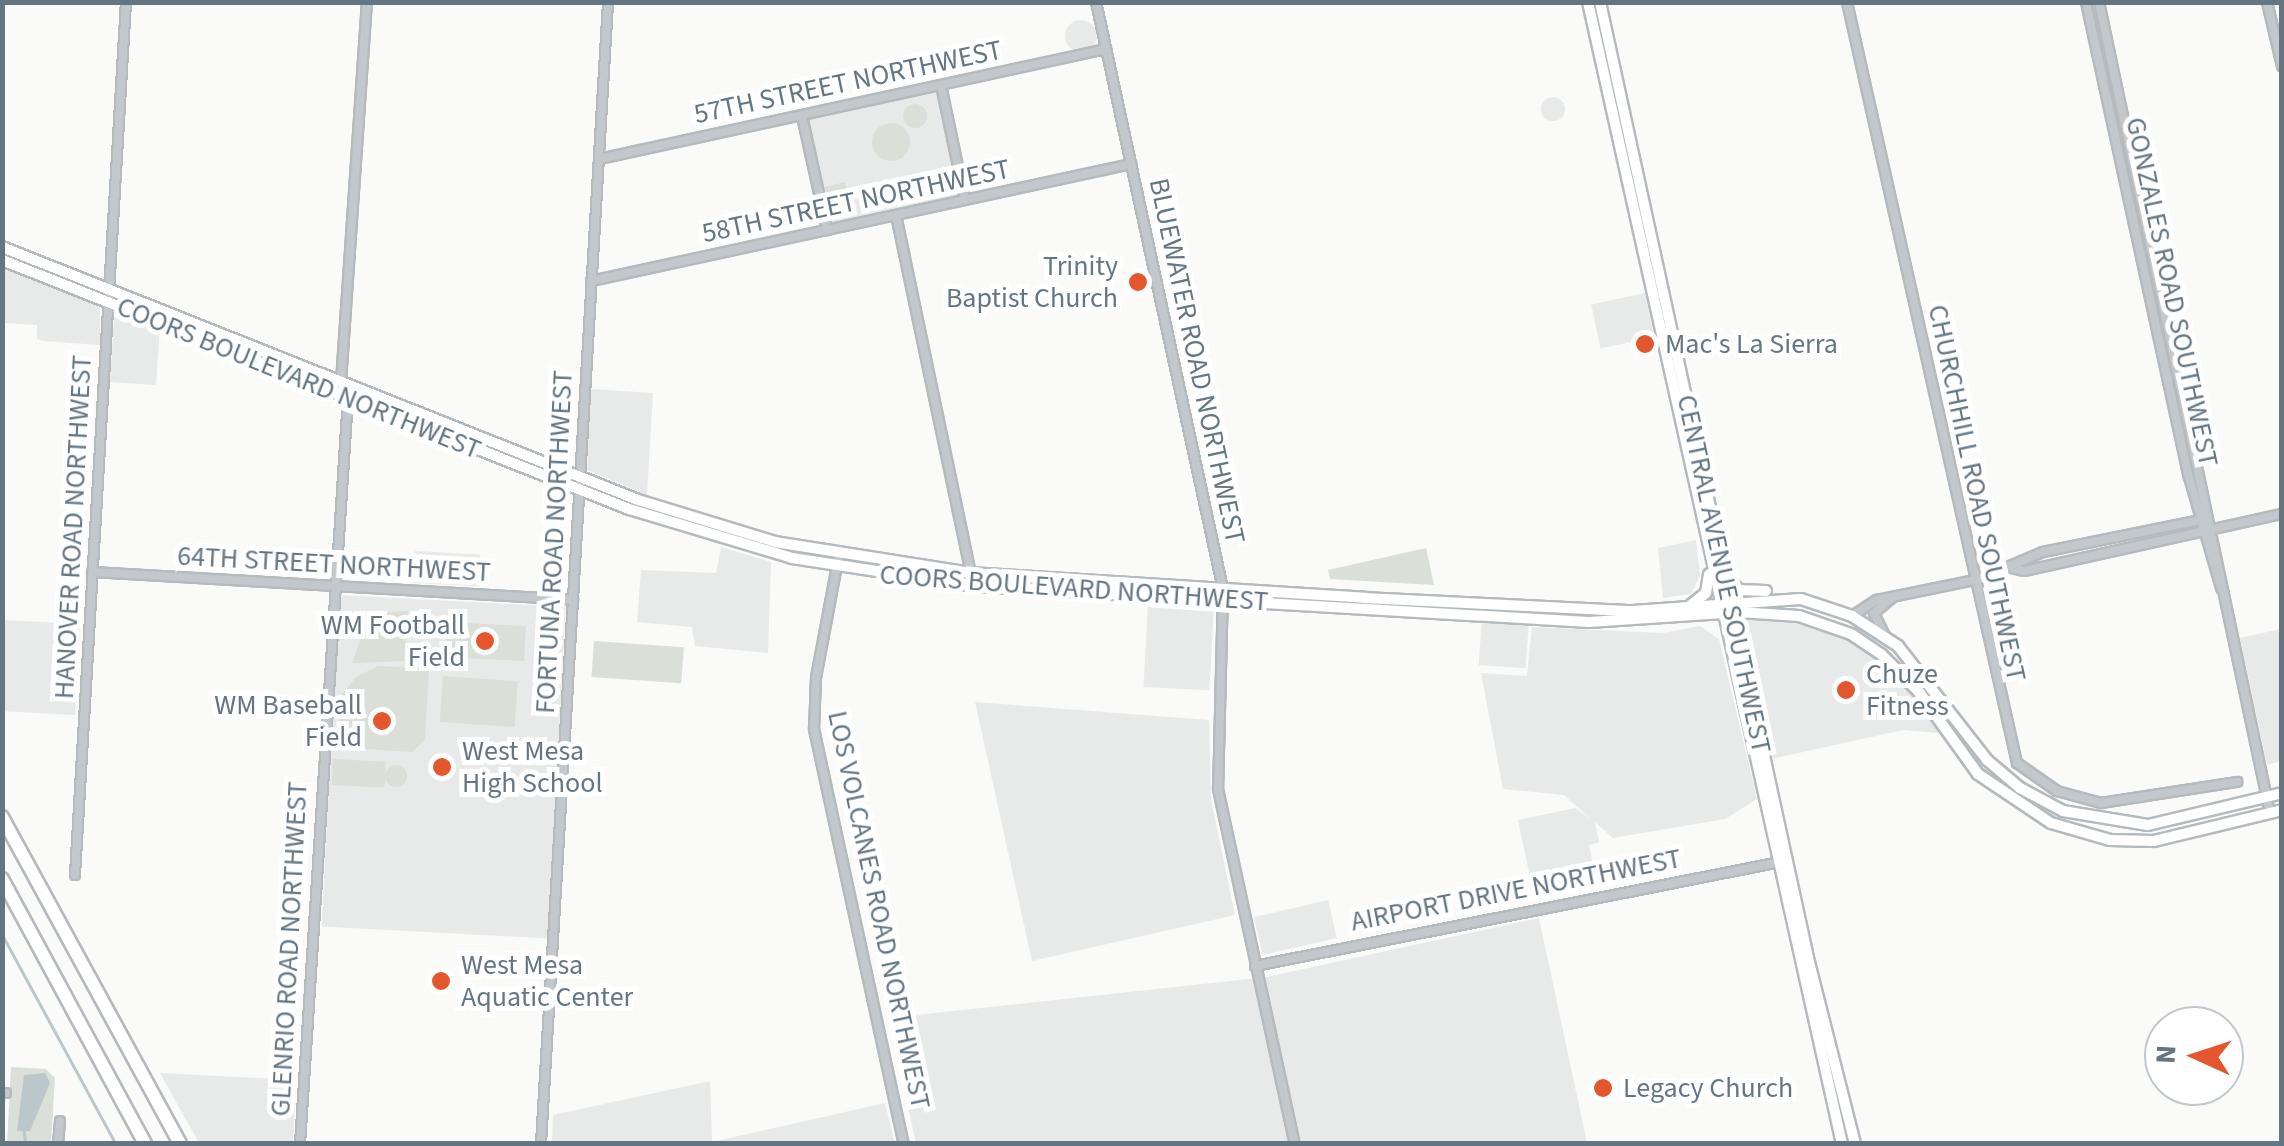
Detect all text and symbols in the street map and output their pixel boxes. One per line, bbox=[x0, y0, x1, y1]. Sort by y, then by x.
street label: 57TH STREET NORTHWEST bbox=[691, 33, 1005, 131]
street label: GONZALES ROAD SOUTHWEST bbox=[2119, 114, 2225, 470]
street label: 58TH STREET NORTHWEST bbox=[699, 152, 1013, 250]
street label: BLUEWATER ROAD NORTHWEST bbox=[1142, 175, 1252, 547]
place label: Trinity Baptist Church bbox=[946, 249, 1118, 315]
marker: Trinity Baptist Church bbox=[1127, 271, 1149, 293]
street label: COORS BOULEVARD NORTHWEST bbox=[112, 289, 486, 467]
street label: CHURCHHILL ROAD SOUTHWEST bbox=[1921, 302, 2033, 684]
place label: Mac's La Sierra bbox=[1665, 327, 1838, 361]
marker: Mac's La Sierra bbox=[1634, 333, 1656, 355]
street label: HANOVER ROAD NORTHWEST bbox=[47, 354, 99, 700]
street label: FORTUNA ROAD NORTHWEST bbox=[528, 370, 580, 714]
street label: CENTRAL AVENUE SOUTHWEST bbox=[1670, 392, 1778, 756]
street label: 64TH STREET NORTHWEST bbox=[176, 539, 492, 589]
street label: COORS BOULEVARD NORTHWEST bbox=[878, 558, 1270, 618]
place label: WM Football Field bbox=[321, 608, 465, 674]
marker: WM Football Field bbox=[474, 630, 496, 652]
place label: Chuze Fitness bbox=[1866, 657, 1949, 723]
marker: Chuze Fitness bbox=[1835, 679, 1857, 701]
place label: WM Baseball Field bbox=[214, 688, 362, 754]
street label: LOS VOLCANES ROAD NORTHWEST bbox=[820, 708, 938, 1112]
marker: WM Baseball Field bbox=[371, 710, 393, 732]
place label: West Mesa High School bbox=[462, 734, 603, 800]
marker: West Mesa High School bbox=[431, 756, 453, 778]
street label: GLENRIO ROAD NORTHWEST bbox=[263, 781, 315, 1117]
street label: AIRPORT DRIVE NORTHWEST bbox=[1348, 841, 1684, 939]
place label: West Mesa Aquatic Center bbox=[461, 948, 633, 1014]
marker: West Mesa Aquatic Center bbox=[430, 970, 452, 992]
north arrow bbox=[2144, 1006, 2244, 1106]
text: N bbox=[2146, 1044, 2186, 1065]
place label: Legacy Church bbox=[1623, 1071, 1793, 1105]
marker: Legacy Church bbox=[1592, 1077, 1614, 1099]

